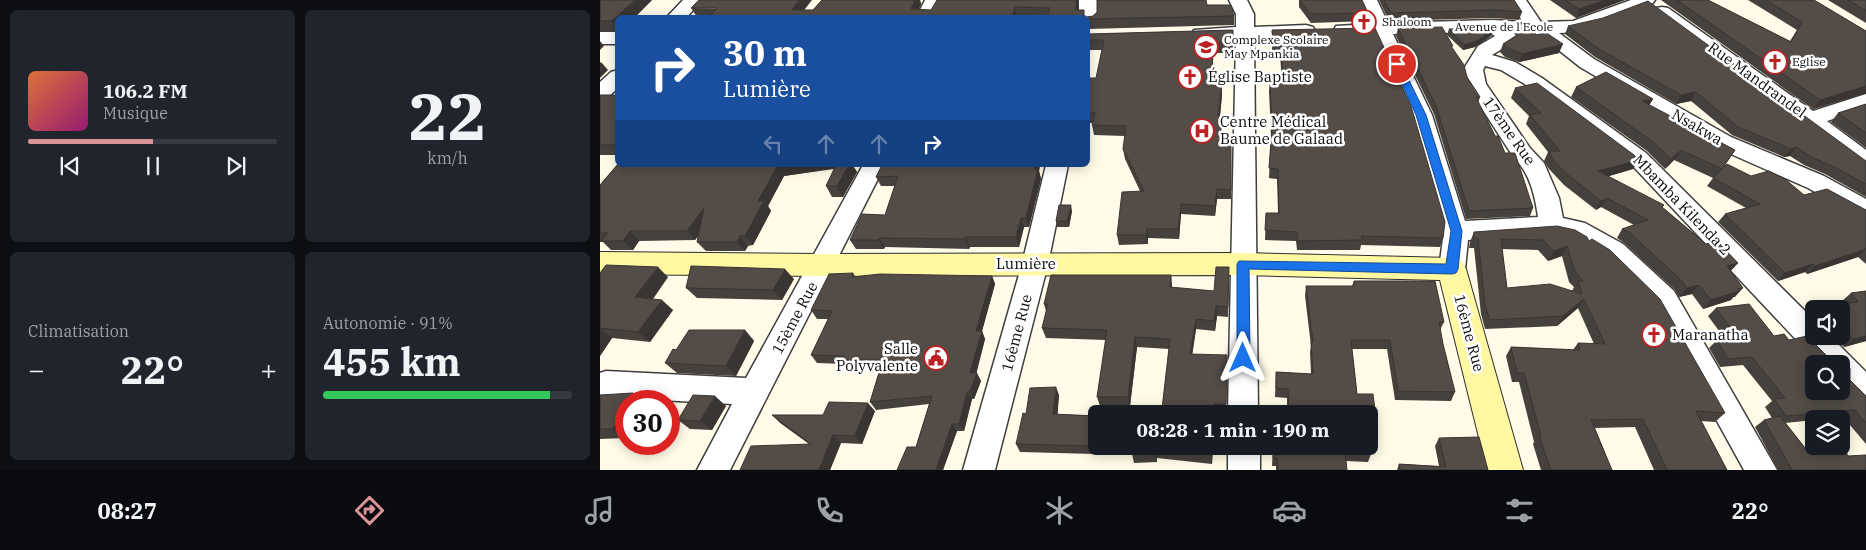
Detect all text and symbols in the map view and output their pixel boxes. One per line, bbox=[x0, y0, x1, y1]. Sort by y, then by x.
church icon: Shaloom bbox=[1351, 9, 1377, 35]
place label: Shaloom bbox=[1382, 14, 1432, 29]
street label: Avenue de l'Ecole bbox=[1455, 19, 1553, 34]
text: 30 m bbox=[723, 30, 807, 76]
place label: Complexe Scolaire May Mpankia bbox=[1224, 32, 1328, 61]
school or university icon: Complexe Scolaire May Mpankia bbox=[1193, 34, 1219, 60]
icon: right bbox=[640, 35, 705, 100]
street label: Rue Mandrandel bbox=[1704, 38, 1810, 122]
pin bbox=[1376, 43, 1418, 85]
church icon: Eglise bbox=[1762, 49, 1788, 75]
icon: arrive bbox=[1383, 50, 1411, 78]
place label: Eglise bbox=[1792, 54, 1826, 69]
church icon: Église Baptiste bbox=[1177, 64, 1203, 90]
place label: Église Baptiste bbox=[1208, 67, 1312, 86]
text: 22 bbox=[408, 73, 487, 158]
text: Lumière bbox=[723, 74, 811, 103]
text: 106.2 FM bbox=[103, 79, 188, 103]
street label: 17ème Rue bbox=[1479, 93, 1540, 169]
text: Musique bbox=[103, 103, 168, 123]
street label: Nsakwa bbox=[1668, 104, 1726, 149]
place label: Centre Médical Baume de Galaad bbox=[1220, 112, 1343, 148]
hospital icon: Centre Médical Baume de Galaad bbox=[1189, 118, 1215, 144]
icon: left bbox=[759, 130, 787, 158]
icon: ahead bbox=[812, 130, 840, 158]
icon: ahead bbox=[865, 130, 893, 158]
icon: right bbox=[918, 130, 946, 158]
text: km/h bbox=[427, 148, 468, 168]
street label: Mbamba Kilenda 2 bbox=[1629, 150, 1735, 259]
icon: previous bbox=[56, 152, 84, 180]
icon: pause bbox=[139, 152, 167, 180]
icon: next bbox=[222, 152, 250, 180]
street label: Lumière bbox=[996, 254, 1056, 273]
street label: 15ème Rue bbox=[768, 278, 822, 357]
street label: 16ème Rue bbox=[997, 292, 1036, 374]
street label: 16ème Rue bbox=[1450, 292, 1489, 374]
map controls bbox=[1805, 300, 1850, 455]
button: sound bbox=[1805, 300, 1850, 345]
text: Autonomie · 91% bbox=[323, 313, 453, 333]
text: Climatisation bbox=[28, 321, 129, 341]
church icon: Maranatha bbox=[1641, 322, 1667, 348]
place label: Maranatha bbox=[1672, 325, 1749, 344]
position arrow bbox=[1216, 331, 1268, 383]
text: 455 km bbox=[323, 337, 461, 386]
place label: Salle Polyvalente bbox=[836, 339, 918, 375]
text: 22° bbox=[121, 345, 184, 394]
public building icon: Salle Polyvalente bbox=[923, 345, 949, 371]
text: − bbox=[28, 351, 45, 388]
text: + bbox=[260, 351, 277, 388]
button: search bbox=[1805, 355, 1850, 400]
speed limit sign: 30 bbox=[615, 390, 680, 455]
button: layers bbox=[1805, 410, 1850, 455]
text: 08:28 · 1 min · 190 m bbox=[1137, 418, 1329, 442]
icon: directions bbox=[352, 493, 387, 528]
icon: music bbox=[582, 493, 617, 528]
icon: phone bbox=[812, 493, 847, 528]
icon: climate bbox=[1042, 493, 1077, 528]
icon: car bbox=[1272, 493, 1307, 528]
icon: filters bbox=[1502, 493, 1537, 528]
text: 08:27 bbox=[97, 496, 157, 525]
text: 22° bbox=[1732, 496, 1768, 525]

